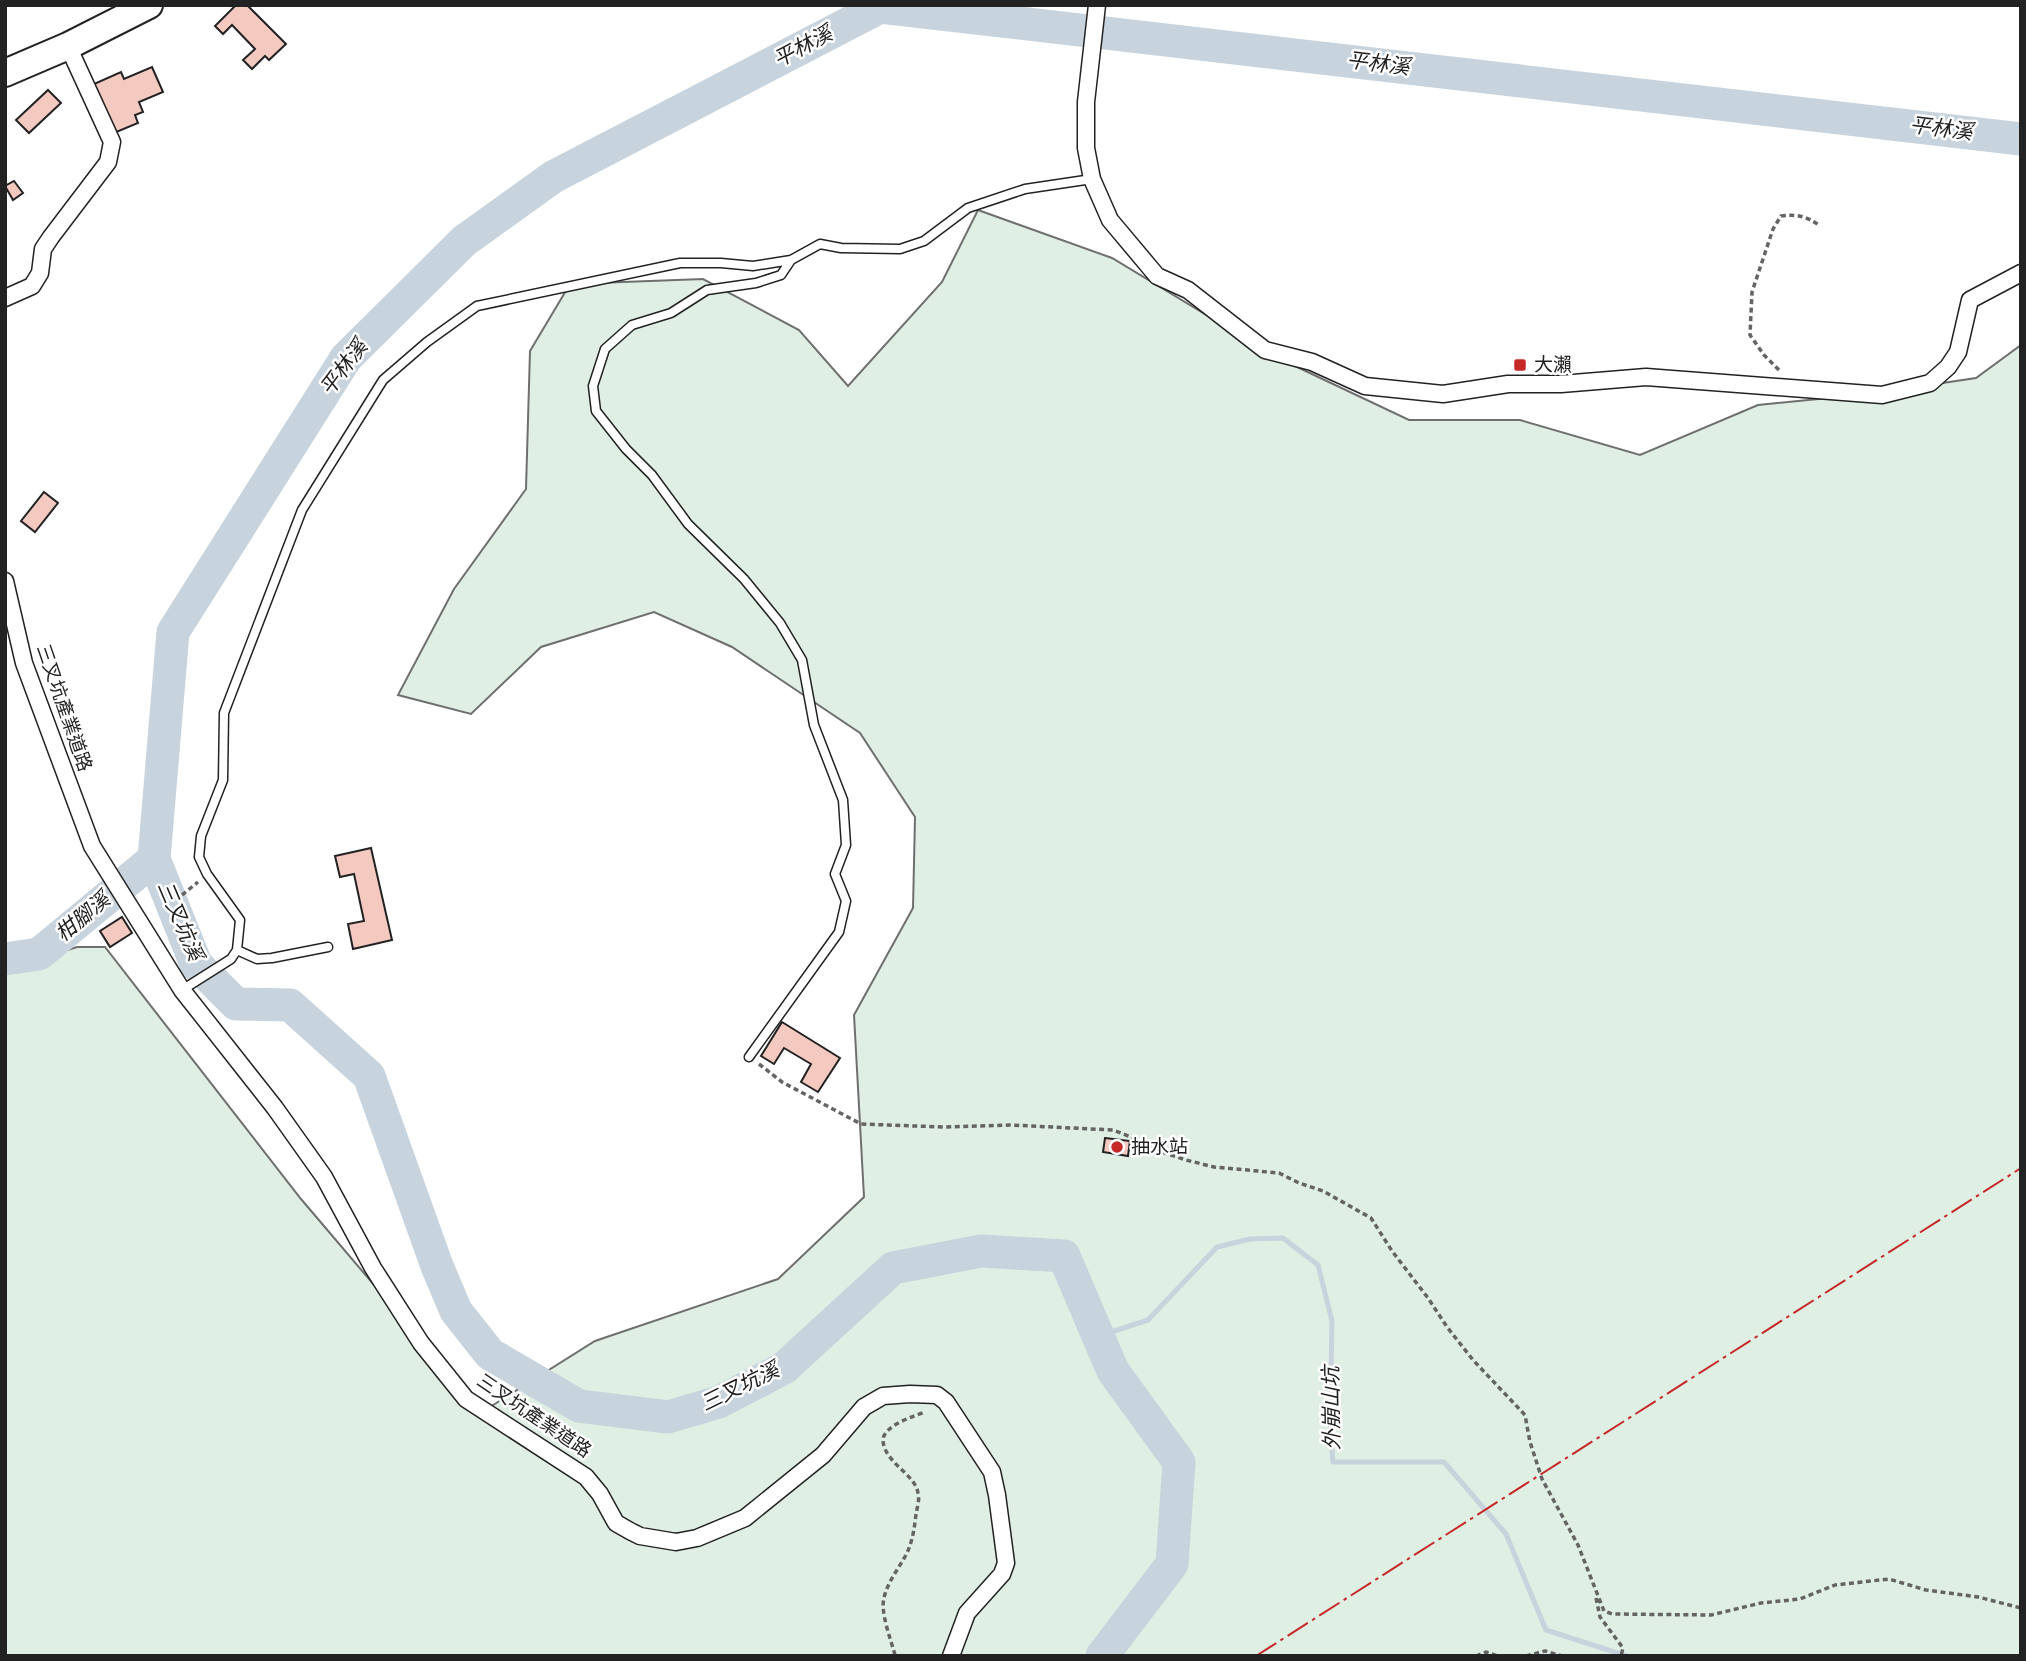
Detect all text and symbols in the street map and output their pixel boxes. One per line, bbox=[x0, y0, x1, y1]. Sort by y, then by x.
water label: 平林溪 bbox=[769, 20, 839, 73]
water label: 平林溪 bbox=[1345, 48, 1414, 81]
water label: 平林溪 bbox=[1908, 113, 1977, 146]
water label: 平林溪 bbox=[315, 333, 375, 401]
place label: 大瀨 bbox=[1534, 354, 1572, 376]
marker: 大瀨 bbox=[1512, 357, 1528, 373]
street label: 三叉坑產業道路 bbox=[32, 642, 96, 774]
water label: 三叉坑溪 bbox=[152, 877, 209, 967]
water label: 柑腳溪 bbox=[51, 885, 117, 947]
place label: 抽水站 bbox=[1131, 1136, 1188, 1158]
marker: 抽水站 bbox=[1109, 1139, 1125, 1155]
water label: 三叉坑溪 bbox=[697, 1356, 786, 1417]
water label: 外崩山坑 bbox=[1319, 1363, 1345, 1450]
street label: 三叉坑產業道路 bbox=[473, 1370, 595, 1462]

